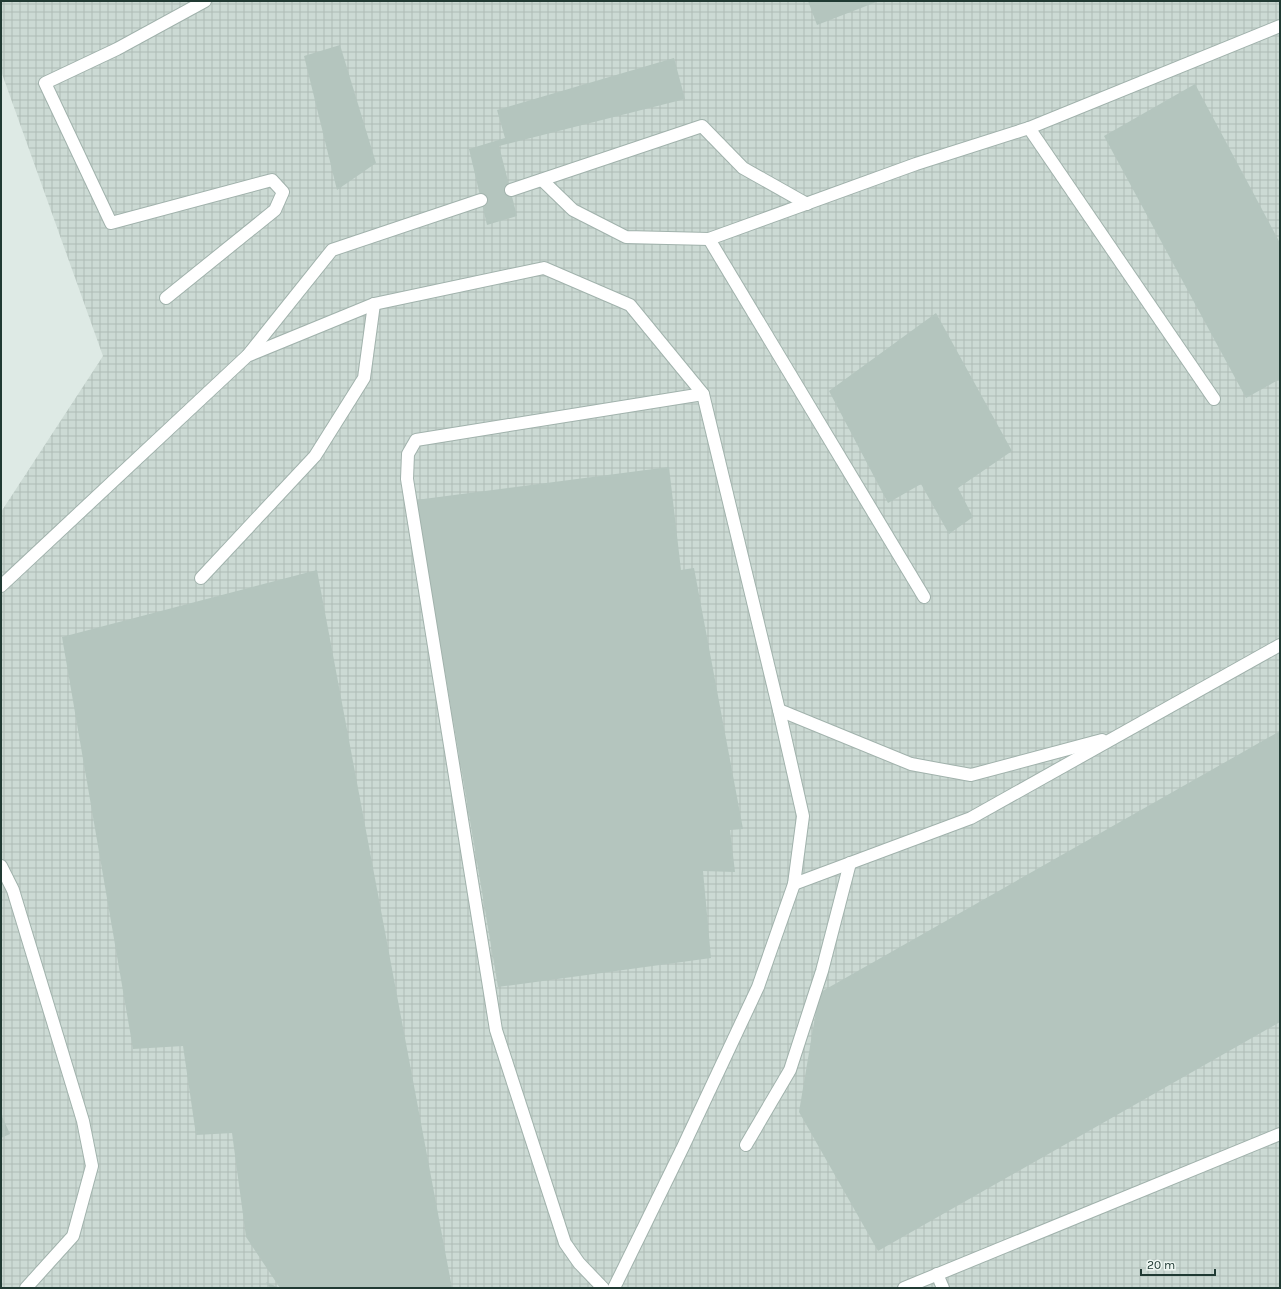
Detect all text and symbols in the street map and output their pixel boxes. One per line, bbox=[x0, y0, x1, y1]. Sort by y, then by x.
scale bar bbox=[1141, 1251, 1215, 1277]
text: 20 m bbox=[1147, 1258, 1175, 1272]

